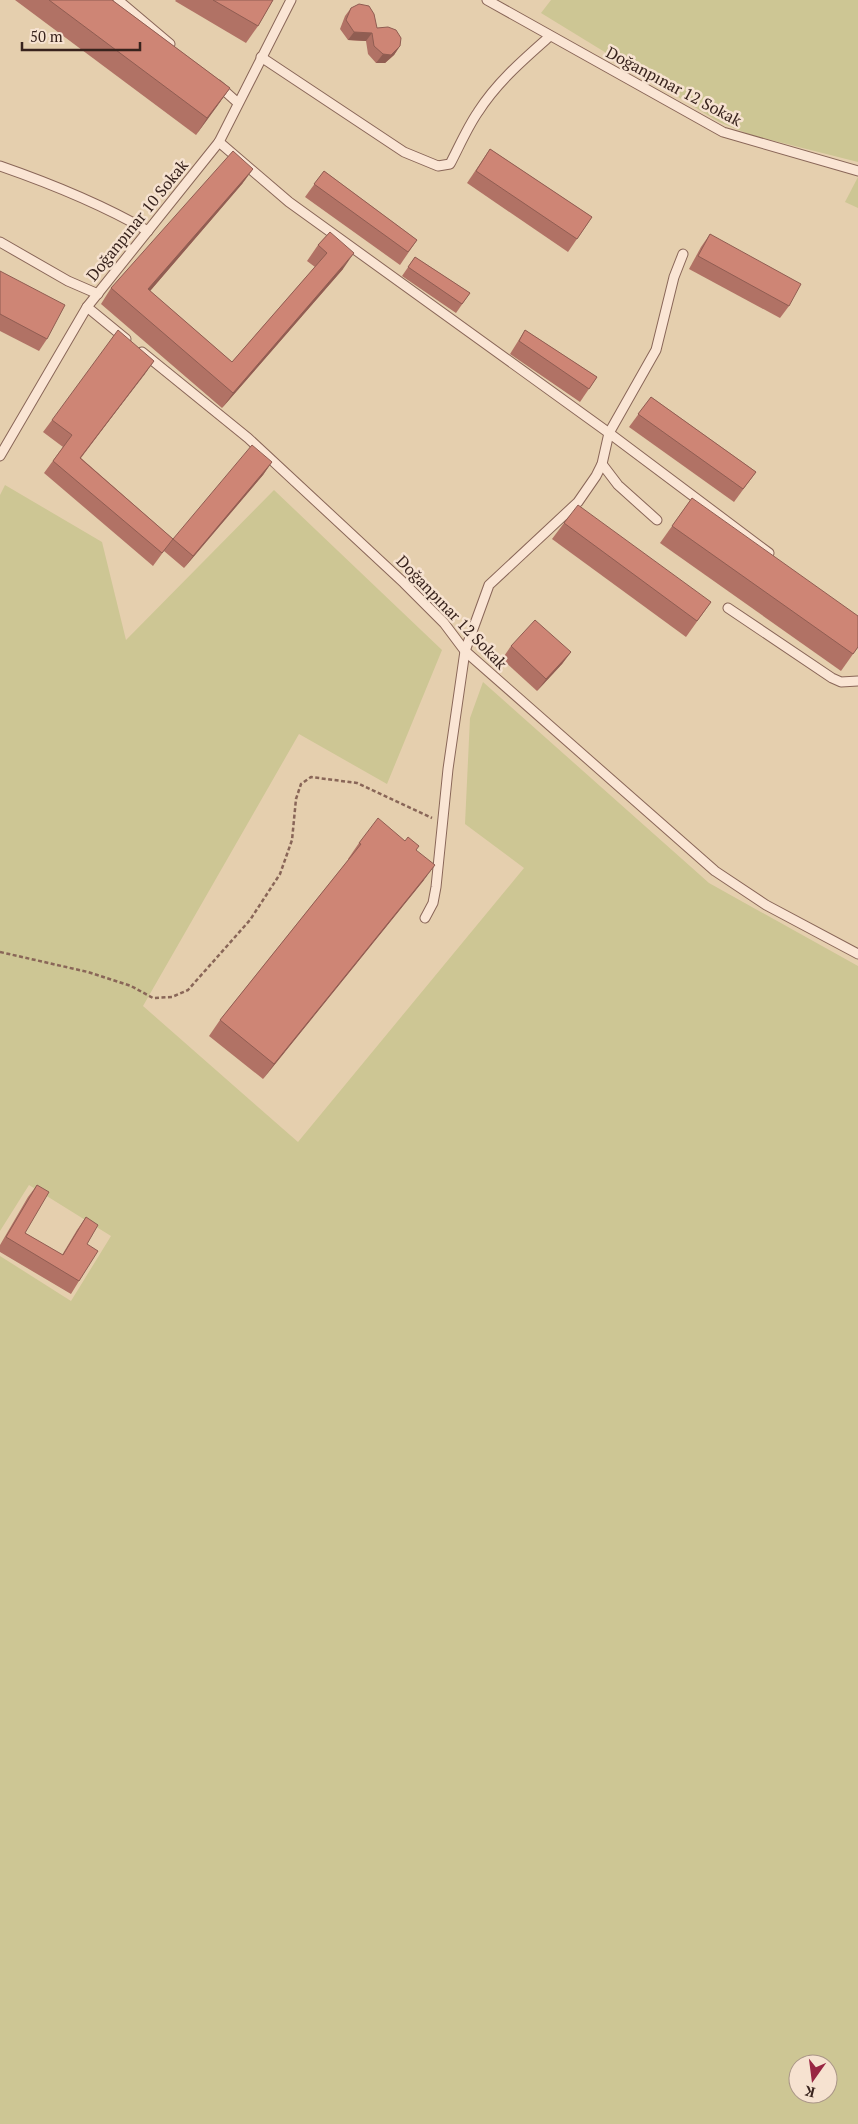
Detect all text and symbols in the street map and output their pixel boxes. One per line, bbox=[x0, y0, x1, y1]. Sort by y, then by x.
scale bar bbox=[22, 20, 140, 52]
text: 50 m bbox=[30, 26, 63, 46]
street label: Doğanpınar 12 Sokak bbox=[602, 41, 746, 131]
street label: Doğanpınar 10 Sokak bbox=[81, 154, 193, 285]
street label: Doğanpınar 12 Sokak bbox=[392, 550, 513, 674]
north arrow bbox=[788, 2054, 838, 2104]
text: K bbox=[803, 2082, 817, 2103]

